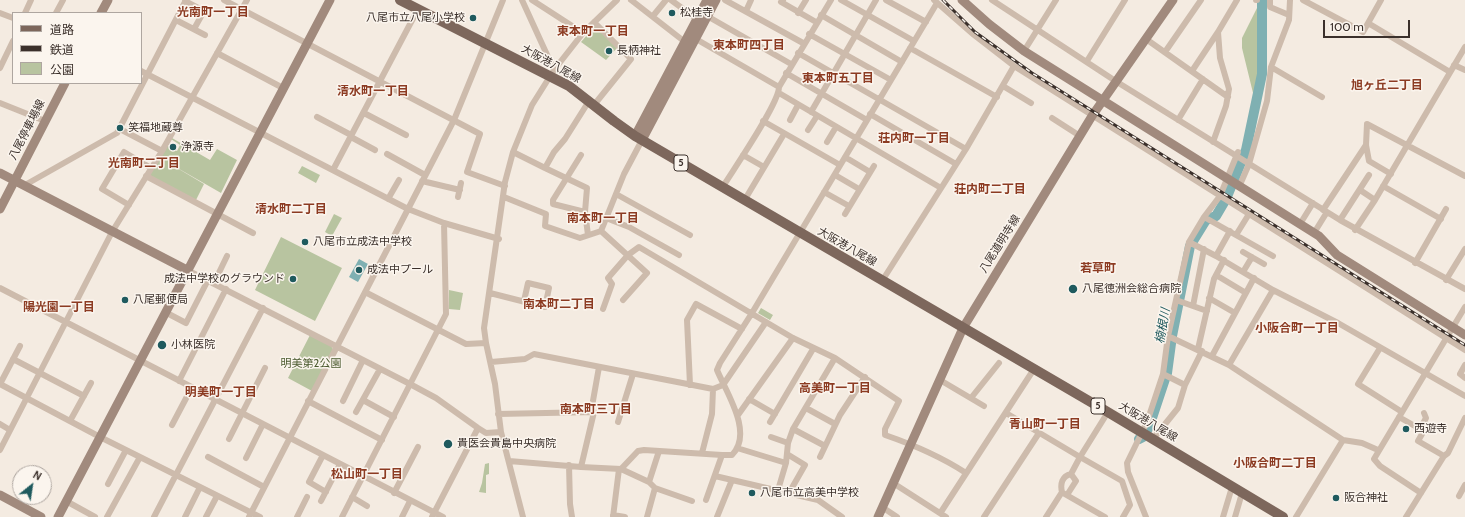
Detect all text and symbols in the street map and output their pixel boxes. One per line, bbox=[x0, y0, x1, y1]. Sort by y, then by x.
district label: 光南町一丁目 bbox=[177, 5, 249, 19]
place label: 松桂寺 bbox=[680, 6, 713, 20]
marker: 松桂寺 bbox=[667, 8, 677, 18]
place label: 八尾市立八尾小学校 bbox=[366, 11, 465, 25]
legend bbox=[12, 12, 142, 84]
scale bar bbox=[1325, 12, 1412, 38]
marker: 八尾市立八尾小学校 bbox=[468, 13, 478, 23]
text: 100 m bbox=[1330, 19, 1364, 34]
text: 道路 bbox=[50, 22, 74, 37]
district label: 東本町一丁目 bbox=[557, 24, 629, 38]
district label: 東本町四丁目 bbox=[713, 38, 785, 52]
text: 鉄道 bbox=[50, 42, 74, 57]
street label: 大阪港八尾線 bbox=[519, 42, 583, 86]
place label: 長柄神社 bbox=[617, 44, 661, 58]
marker: 長柄神社 bbox=[604, 46, 614, 56]
text: 公園 bbox=[50, 62, 74, 77]
district label: 東本町五丁目 bbox=[802, 71, 874, 85]
district label: 旭ヶ丘二丁目 bbox=[1351, 78, 1423, 92]
district label: 清水町一丁目 bbox=[337, 84, 409, 98]
street label: 八尾停車場線 bbox=[6, 98, 48, 162]
place label: 笑福地蔵尊 bbox=[128, 121, 183, 135]
marker: 笑福地蔵尊 bbox=[115, 123, 125, 133]
district label: 荘内町一丁目 bbox=[878, 131, 950, 145]
place label: 浄源寺 bbox=[181, 140, 214, 154]
marker: 浄源寺 bbox=[168, 142, 178, 152]
road number: 5 bbox=[674, 155, 688, 171]
district label: 光南町二丁目 bbox=[108, 156, 180, 170]
district label: 荘内町二丁目 bbox=[954, 182, 1026, 196]
district label: 清水町二丁目 bbox=[255, 202, 327, 216]
district label: 南本町一丁目 bbox=[567, 211, 639, 225]
street label: 八尾道明寺線 bbox=[977, 213, 1023, 275]
street label: 大阪港八尾線 bbox=[815, 225, 879, 269]
place label: 八尾市立成法中学校 bbox=[313, 235, 412, 249]
marker: 八尾市立成法中学校 bbox=[300, 237, 310, 247]
district label: 若草町 bbox=[1080, 261, 1116, 275]
place label: 成法中プール bbox=[367, 263, 433, 277]
marker: 成法中プール bbox=[354, 265, 364, 275]
place label: 成法中学校のグラウンド bbox=[164, 272, 285, 286]
marker: 成法中学校のグラウンド bbox=[288, 274, 298, 284]
place label: 八尾徳洲会総合病院 bbox=[1082, 282, 1181, 296]
marker: 八尾徳洲会総合病院 bbox=[1067, 283, 1079, 295]
place label: 八尾郵便局 bbox=[133, 293, 188, 307]
marker: 八尾郵便局 bbox=[120, 295, 130, 305]
district label: 南本町二丁目 bbox=[523, 297, 595, 311]
district label: 陽光園一丁目 bbox=[23, 300, 95, 314]
water label: 楠根川 bbox=[1153, 307, 1173, 345]
district label: 小阪合町一丁目 bbox=[1255, 321, 1339, 335]
place label: 小林医院 bbox=[171, 338, 215, 352]
marker: 小林医院 bbox=[156, 339, 168, 351]
park label: 明美第2公園 bbox=[281, 357, 341, 371]
district label: 高美町一丁目 bbox=[799, 381, 871, 395]
district label: 明美町一丁目 bbox=[185, 385, 257, 399]
road number: 5 bbox=[1091, 398, 1105, 414]
street label: 大阪港八尾線 bbox=[1116, 399, 1180, 445]
district label: 南本町三丁目 bbox=[560, 402, 632, 416]
district label: 青山町一丁目 bbox=[1009, 417, 1081, 431]
place label: 西遊寺 bbox=[1414, 422, 1447, 436]
marker: 西遊寺 bbox=[1401, 424, 1411, 434]
place label: 貴医会貴島中央病院 bbox=[457, 437, 556, 451]
marker: 貴医会貴島中央病院 bbox=[442, 438, 454, 450]
district label: 小阪合町二丁目 bbox=[1233, 456, 1317, 470]
north arrow bbox=[12, 465, 52, 505]
text: N bbox=[31, 467, 44, 483]
district label: 松山町一丁目 bbox=[331, 467, 403, 481]
place label: 八尾市立高美中学校 bbox=[760, 486, 859, 500]
marker: 八尾市立高美中学校 bbox=[747, 488, 757, 498]
place label: 阪合神社 bbox=[1344, 491, 1388, 505]
marker: 阪合神社 bbox=[1331, 493, 1341, 503]

